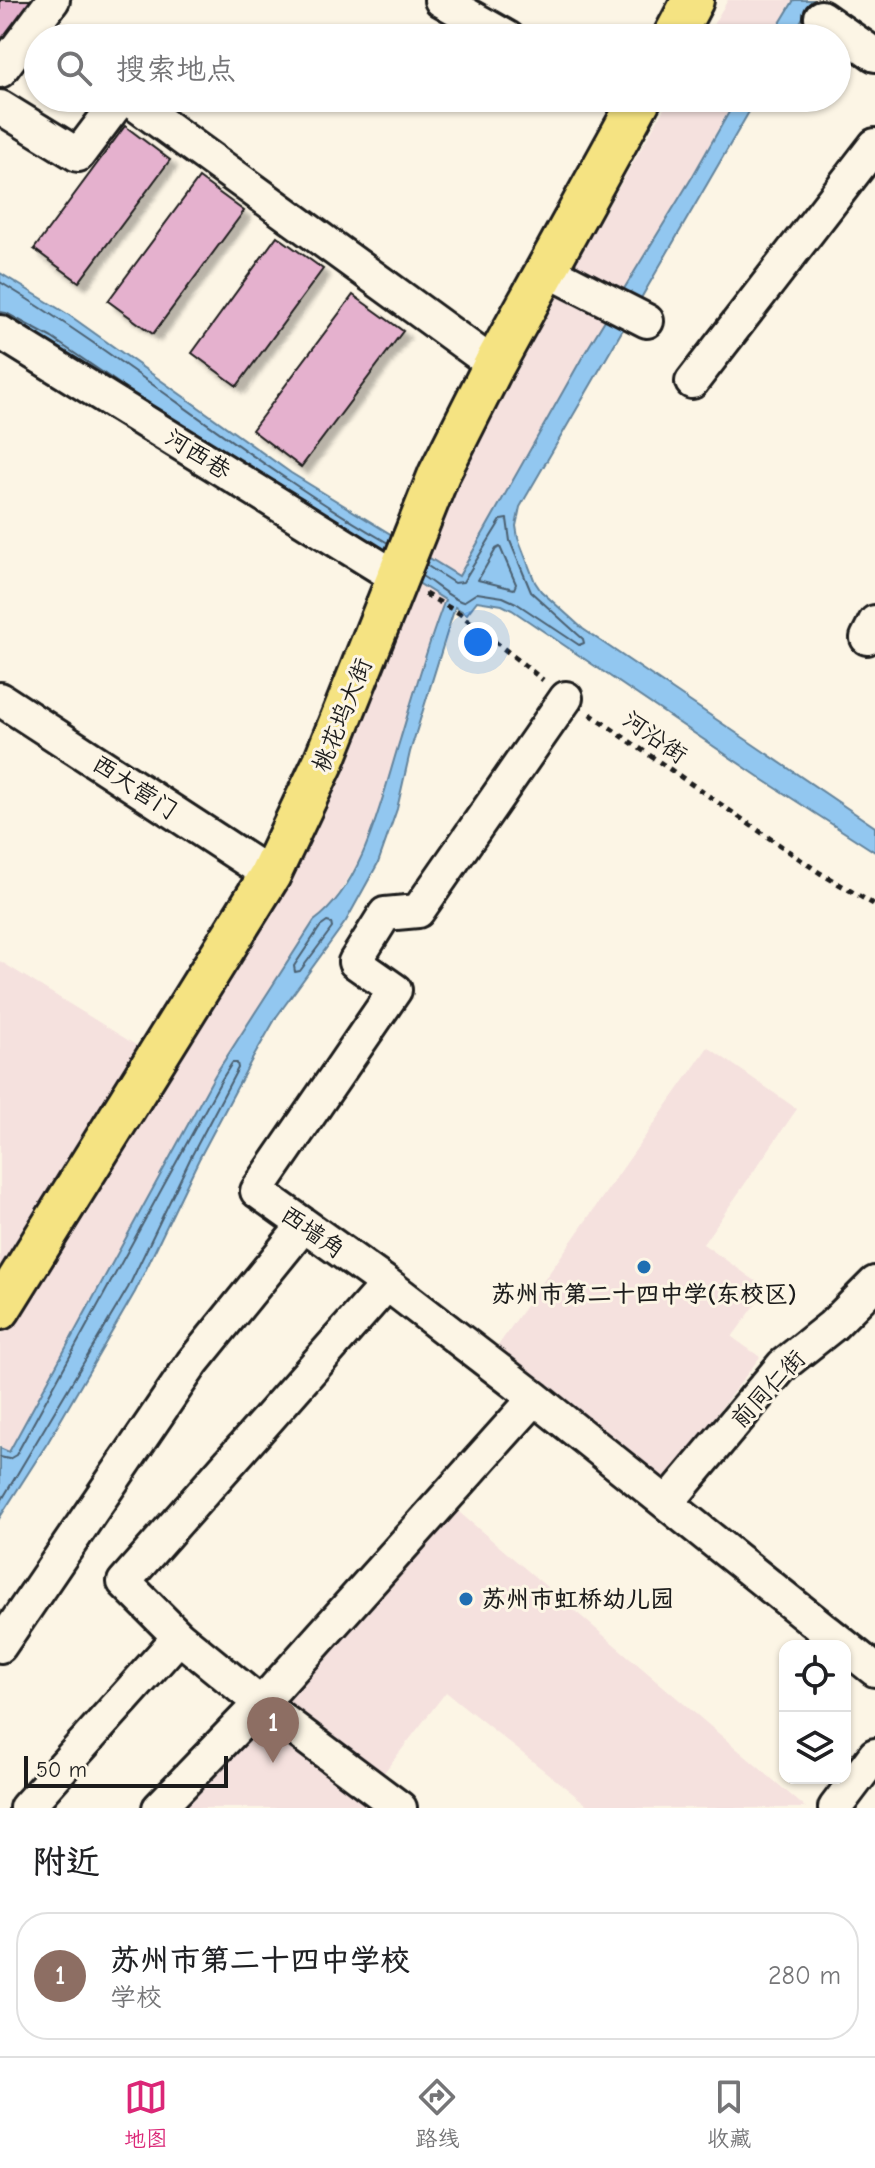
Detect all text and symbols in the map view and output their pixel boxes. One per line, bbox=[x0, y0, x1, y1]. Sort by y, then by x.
search box bbox=[24, 24, 851, 112]
icon: search bbox=[52, 46, 96, 90]
text: 搜索地点 bbox=[116, 52, 236, 87]
street label: 河西巷 bbox=[160, 423, 236, 485]
your location bbox=[458, 622, 498, 662]
street label: 桃花坞大街 bbox=[307, 654, 377, 776]
street label: 河沿街 bbox=[617, 705, 693, 769]
street label: 西大营门 bbox=[87, 749, 183, 825]
street label: 西墙角 bbox=[275, 1200, 351, 1264]
marker: 苏州市第二十四中学(东校区) bbox=[635, 1258, 653, 1276]
place label: 苏州市第二十四中学(东校区) bbox=[491, 1280, 797, 1308]
street label: 前同仁街 bbox=[725, 1344, 811, 1434]
place label: 苏州市虹桥幼儿园 bbox=[482, 1585, 674, 1613]
marker: 苏州市虹桥幼儿园 bbox=[457, 1590, 475, 1608]
map controls bbox=[779, 1640, 851, 1784]
button: locate bbox=[779, 1640, 851, 1712]
pin: 1 bbox=[247, 1697, 299, 1763]
button: layers bbox=[779, 1712, 851, 1784]
scale bar bbox=[24, 1752, 228, 1788]
text: 50 m bbox=[36, 1757, 87, 1783]
text: 附近 bbox=[32, 1842, 100, 1882]
text: 苏州市第二十四中学校 bbox=[110, 1943, 410, 1978]
text: 1 bbox=[55, 1961, 65, 1991]
text: 280 m bbox=[768, 1961, 841, 1991]
text: 学校 bbox=[110, 1983, 162, 2013]
tab: 地图 bbox=[124, 2075, 168, 2152]
tab: 路线 bbox=[415, 2075, 459, 2152]
tab: 收藏 bbox=[707, 2075, 751, 2152]

